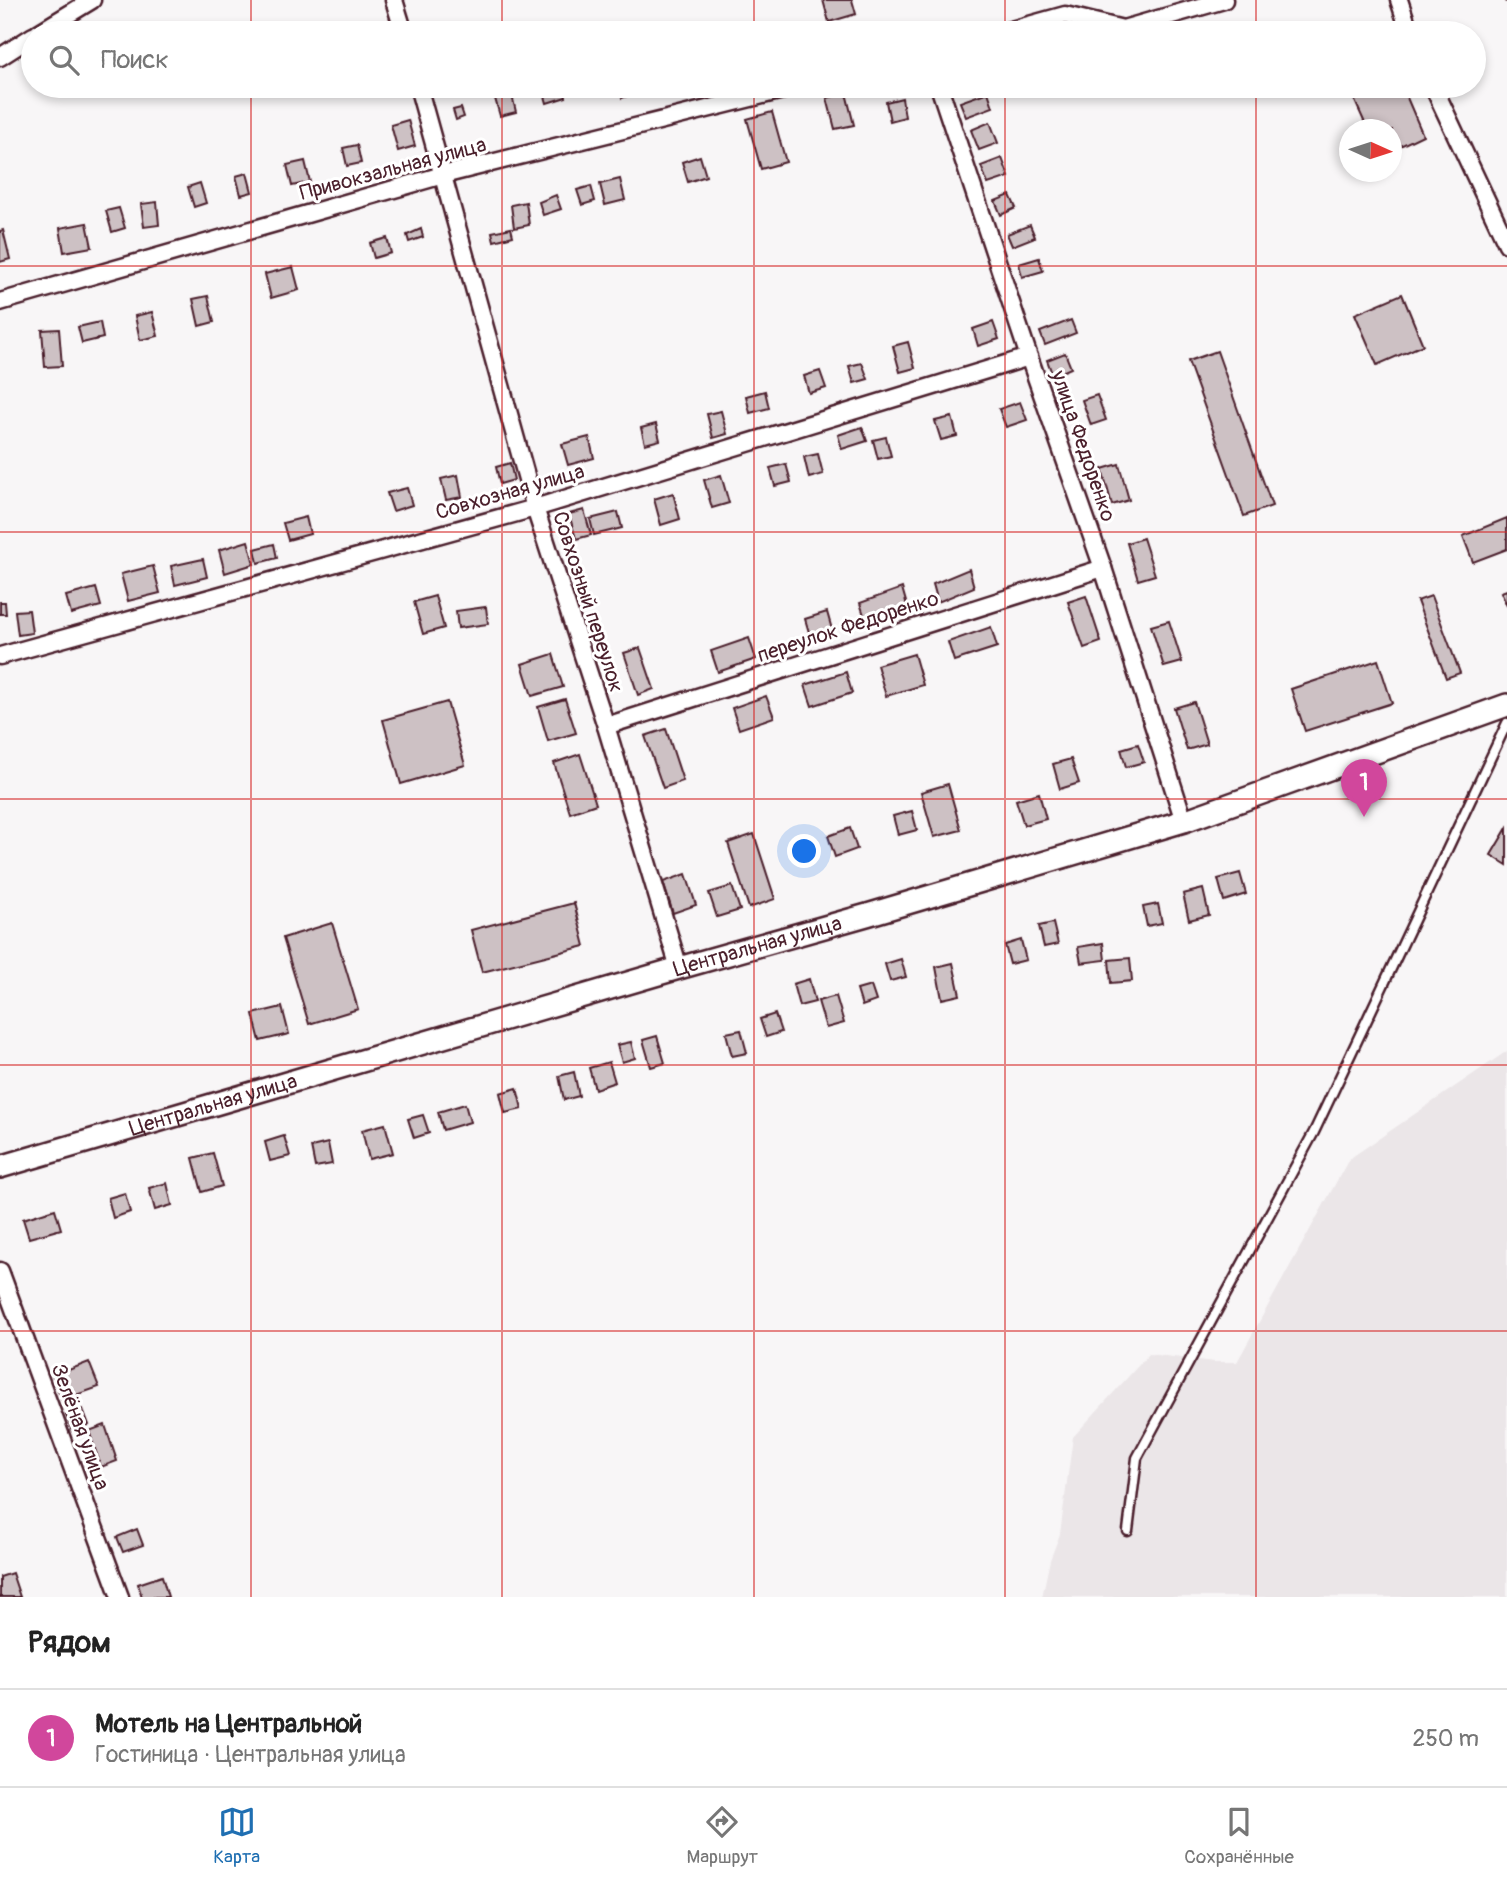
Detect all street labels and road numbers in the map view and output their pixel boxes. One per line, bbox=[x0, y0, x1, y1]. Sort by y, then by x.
street label: Привокзальная улица bbox=[297, 131, 489, 207]
street label: улица Федоренко bbox=[1044, 366, 1121, 525]
street label: Совхозная улица bbox=[433, 458, 587, 526]
street label: Совхозный переулок bbox=[546, 508, 630, 696]
street label: переулок Федоренко bbox=[754, 585, 942, 669]
street label: Центральная улица bbox=[670, 909, 845, 982]
street label: Центральная улица bbox=[126, 1067, 300, 1142]
street label: Зелёная улица bbox=[45, 1360, 115, 1494]

